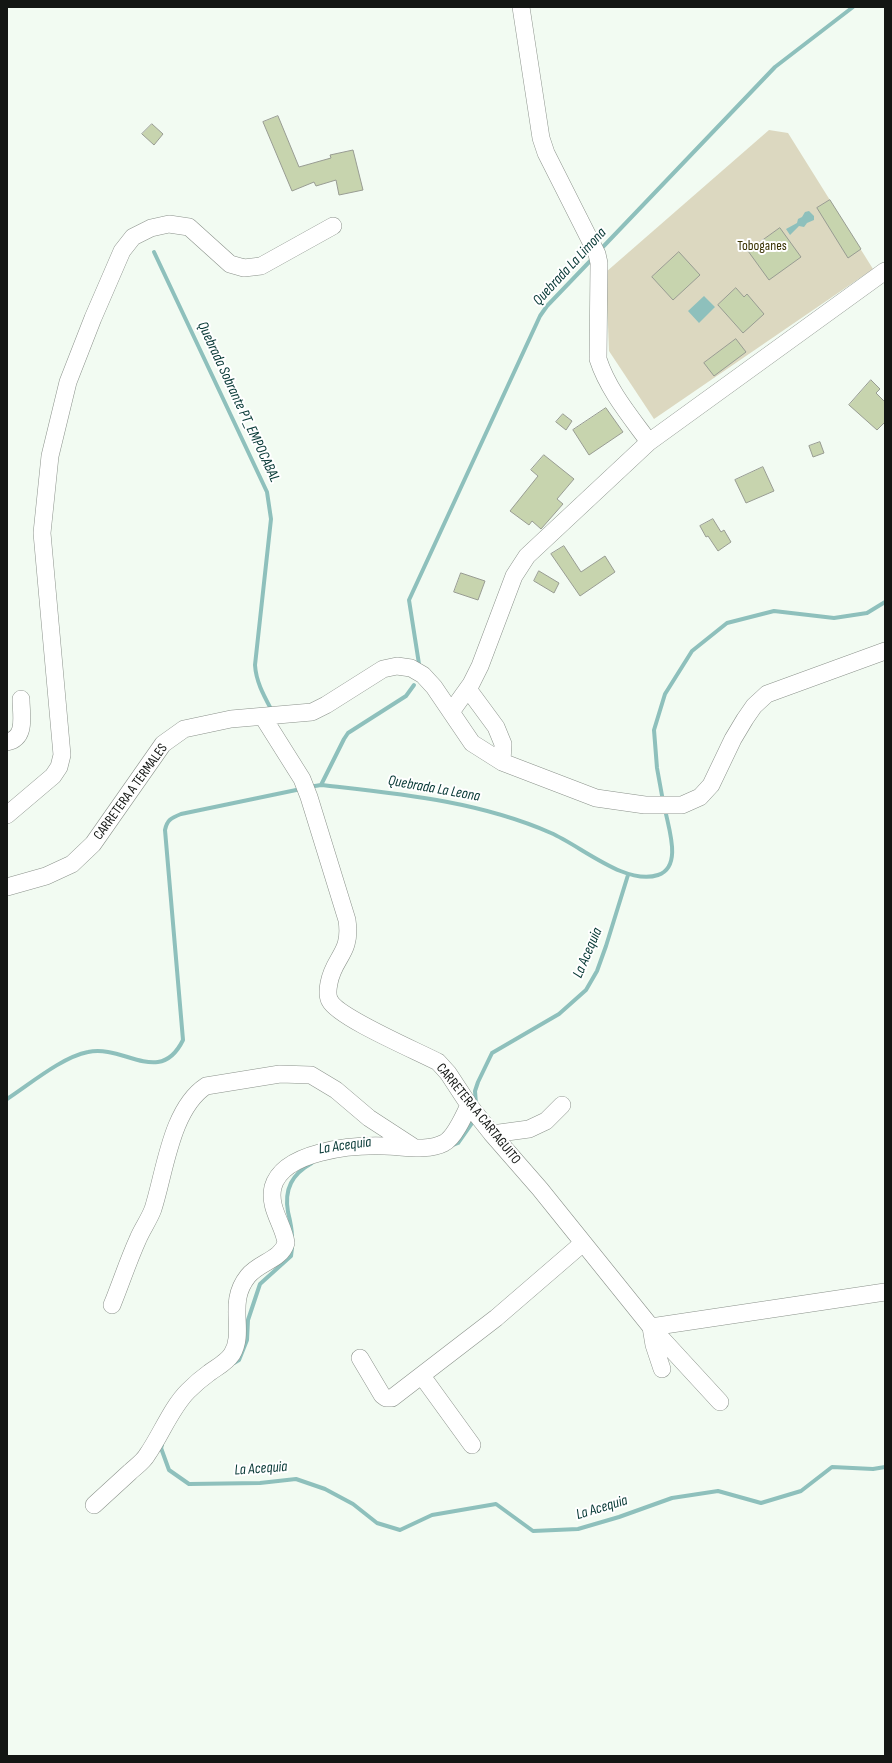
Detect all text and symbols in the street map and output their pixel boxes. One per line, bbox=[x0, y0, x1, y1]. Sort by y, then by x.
water label: Quebrada La Limona bbox=[529, 224, 611, 310]
park label: Toboganes bbox=[737, 238, 787, 254]
water label: Quebrada Sobrante PT_EMPOCABAL bbox=[193, 319, 283, 485]
street label: CARRETERA A TERMALES bbox=[90, 741, 172, 843]
water label: Quebrada La Leona bbox=[387, 772, 481, 806]
water label: La Acequia bbox=[569, 925, 607, 981]
street label: CARRETERA A CARTAGUITO bbox=[432, 1060, 524, 1168]
water label: La Acequia bbox=[318, 1133, 372, 1159]
water label: La Acequia bbox=[234, 1458, 288, 1480]
water label: La Acequia bbox=[574, 1492, 630, 1524]

